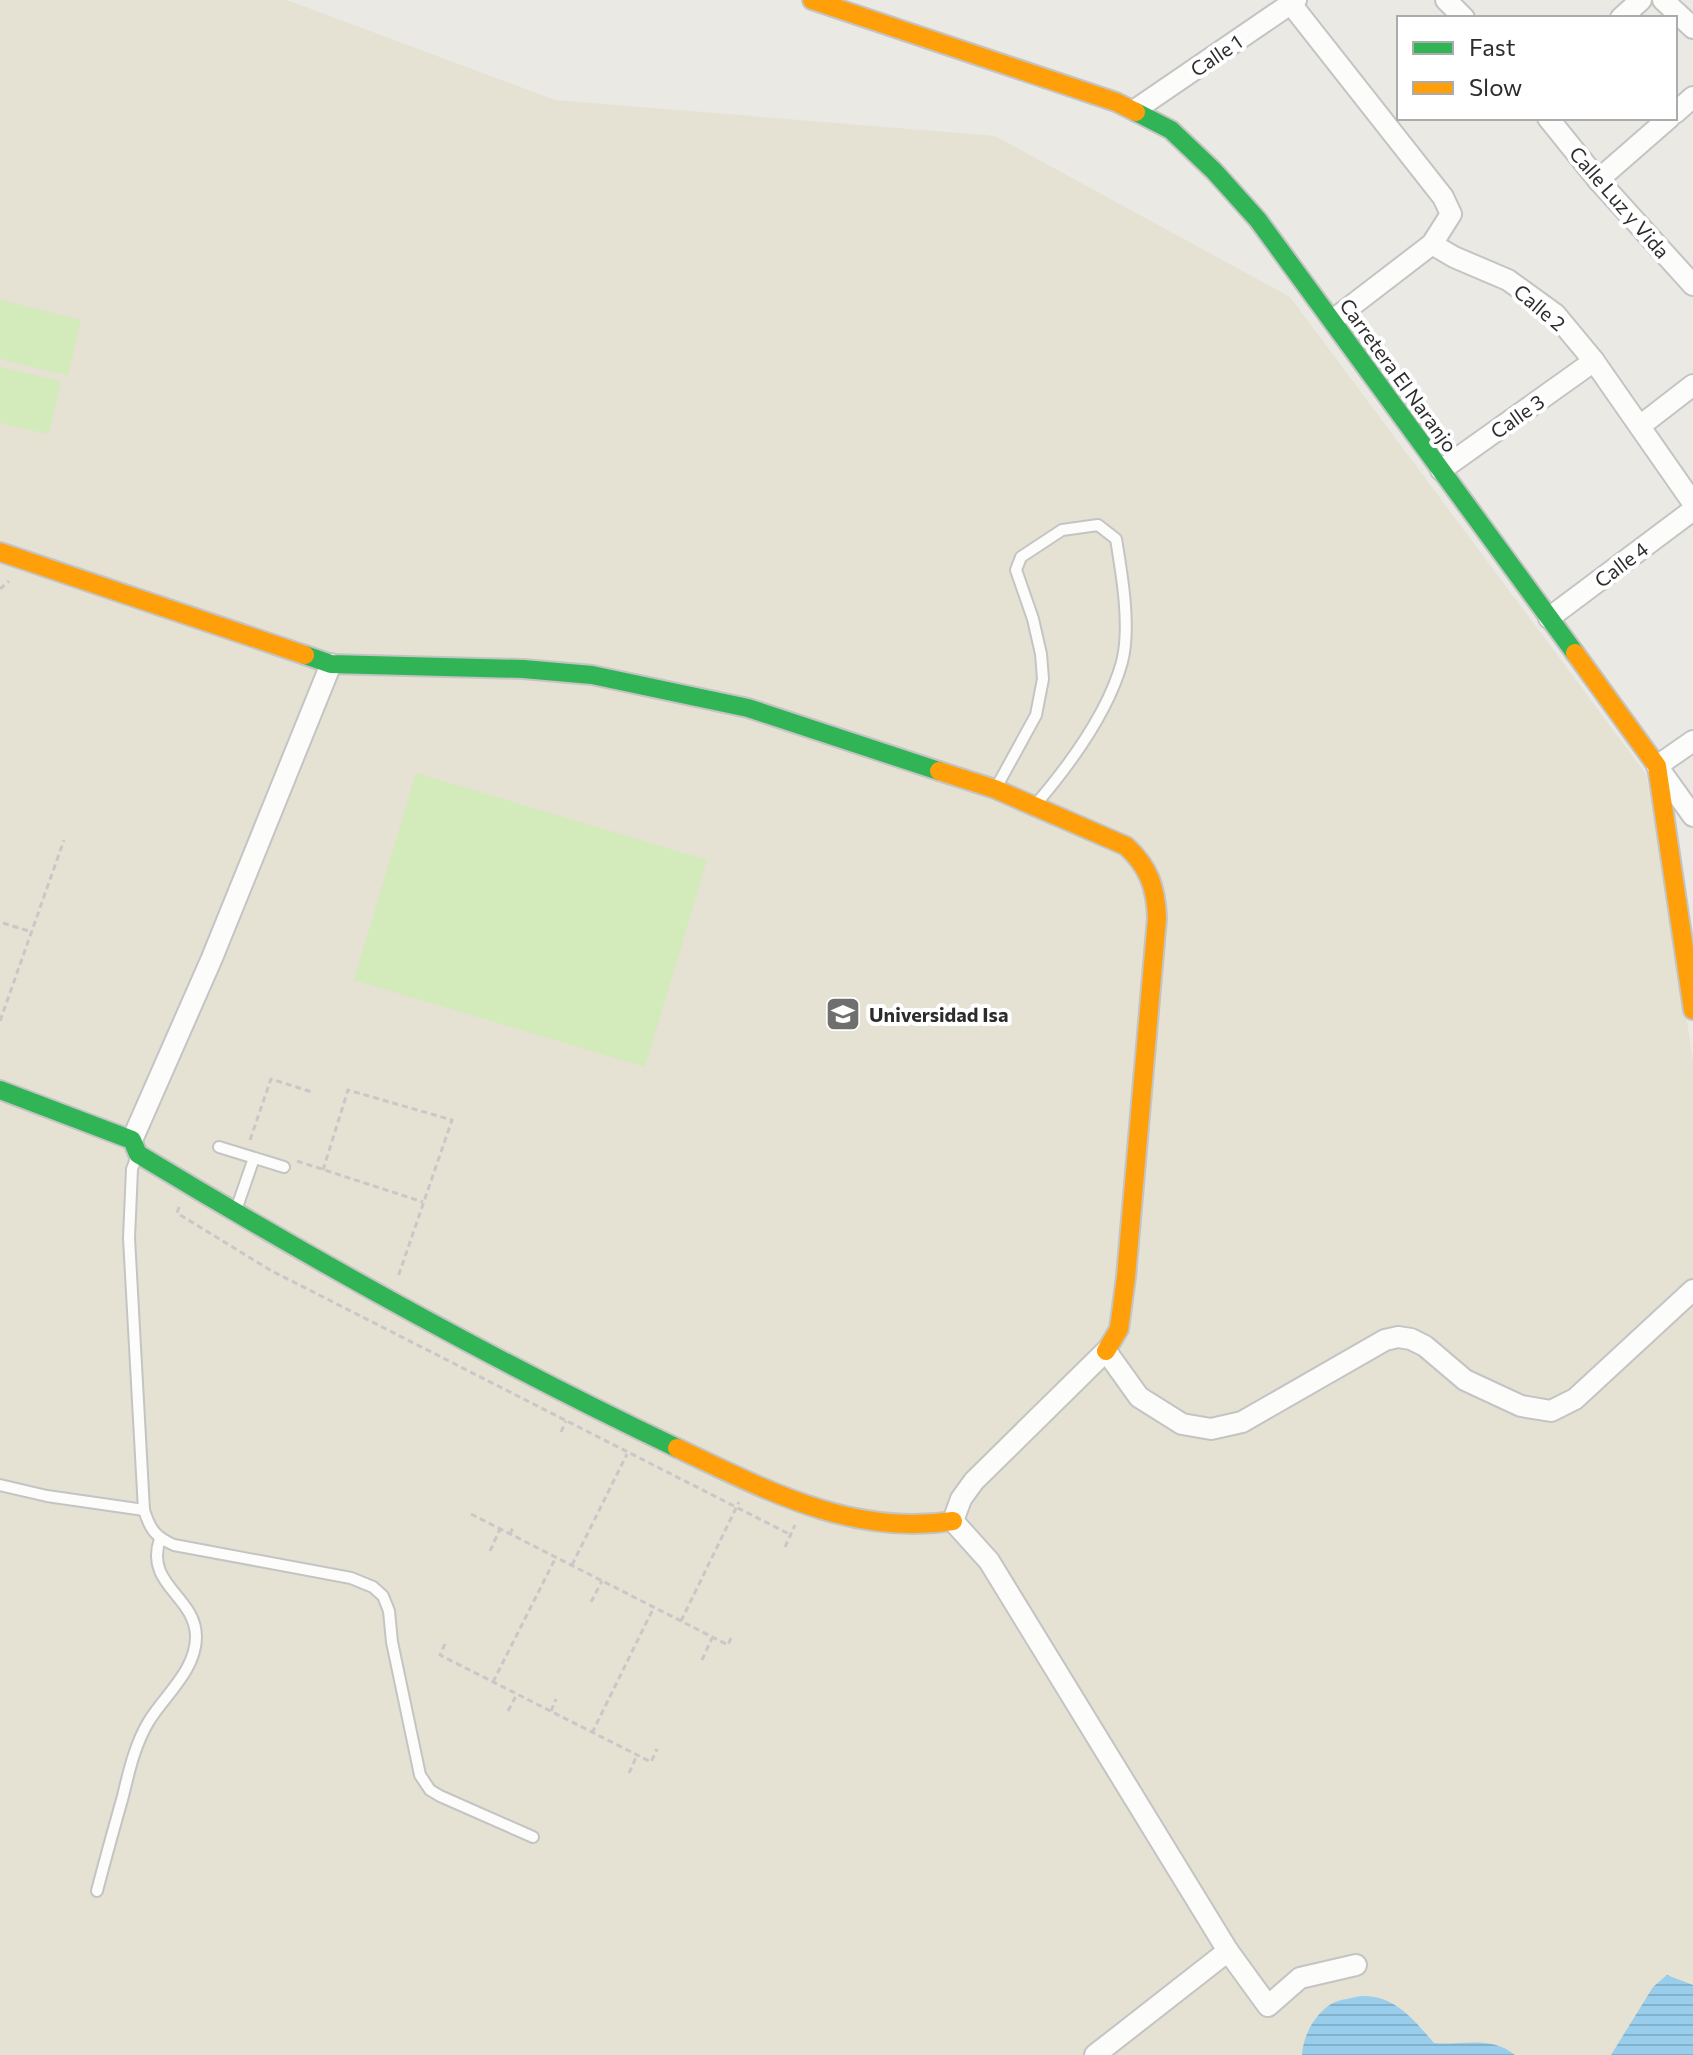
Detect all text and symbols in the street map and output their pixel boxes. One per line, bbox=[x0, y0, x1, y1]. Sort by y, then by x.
legend bbox=[1397, 16, 1677, 120]
street label: Calle 1 bbox=[1186, 29, 1246, 81]
text: Fast bbox=[1469, 32, 1516, 61]
text: Slow bbox=[1469, 72, 1522, 101]
street label: Calle Luz y Vida bbox=[1565, 141, 1675, 263]
street label: Calle 2 bbox=[1509, 279, 1571, 335]
street label: Carretera El Naranjo bbox=[1335, 294, 1463, 456]
street label: Calle 3 bbox=[1485, 389, 1549, 443]
street label: Calle 4 bbox=[1590, 536, 1652, 592]
school or university icon: Universidad Isa bbox=[824, 995, 862, 1033]
place label: Universidad Isa bbox=[869, 1002, 1008, 1026]

